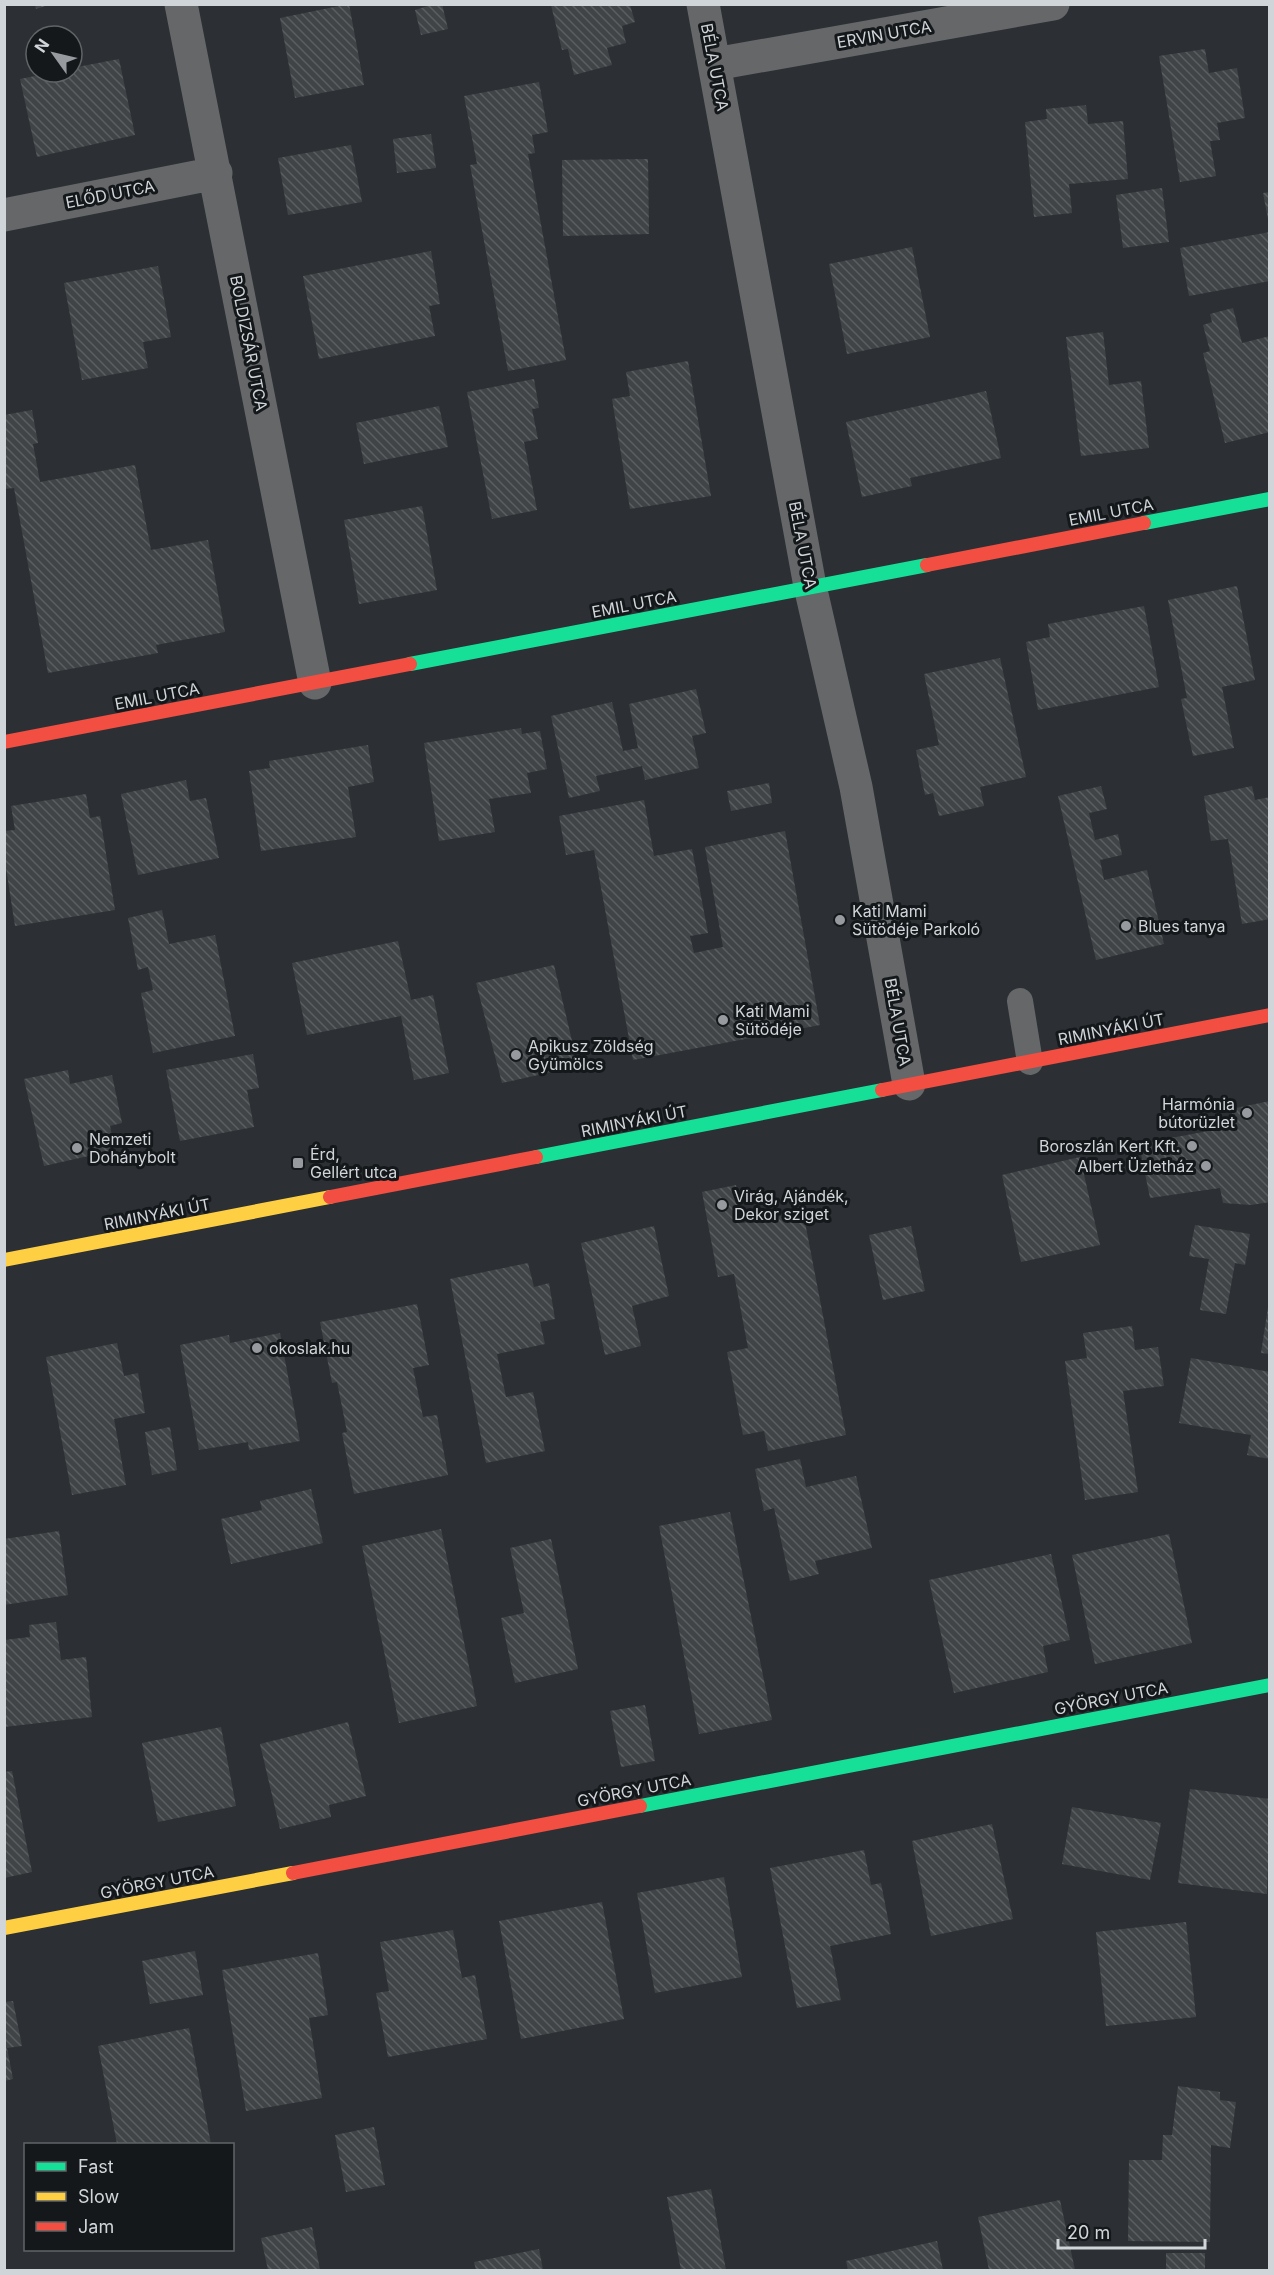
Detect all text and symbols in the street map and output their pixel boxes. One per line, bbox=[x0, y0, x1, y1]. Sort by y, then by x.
street label: ERVIN UTCA bbox=[835, 16, 933, 52]
street label: BÉLA UTCA bbox=[697, 21, 733, 113]
north arrow bbox=[24, 24, 84, 84]
text: N bbox=[30, 35, 53, 56]
street label: ELŐD UTCA bbox=[64, 176, 156, 212]
street label: BOLDIZSÁR UTCA bbox=[226, 273, 272, 413]
street label: EMIL UTCA bbox=[1067, 494, 1155, 530]
street label: BÉLA UTCA bbox=[785, 499, 821, 591]
street label: EMIL UTCA bbox=[590, 586, 678, 622]
street label: EMIL UTCA bbox=[113, 678, 201, 714]
place label: Kati Mami Sütödéje Parkoló bbox=[852, 901, 980, 939]
marker: Kati Mami Sütödéje Parkoló bbox=[833, 913, 847, 927]
place label: Blues tanya bbox=[1138, 916, 1226, 936]
marker: Blues tanya bbox=[1119, 919, 1133, 933]
street label: BÉLA UTCA bbox=[880, 977, 916, 1067]
place label: Kati Mami Sütödéje bbox=[735, 1001, 810, 1039]
street label: RIMINYÁKI ÚT bbox=[1056, 1009, 1166, 1049]
marker: Kati Mami Sütödéje bbox=[716, 1013, 730, 1027]
place label: Apikusz Zöldség Gyümölcs bbox=[528, 1036, 654, 1074]
marker: Apikusz Zöldség Gyümölcs bbox=[509, 1048, 523, 1062]
place label: Harmónia bútorüzlet bbox=[1158, 1094, 1235, 1132]
street label: RIMINYÁKI ÚT bbox=[579, 1101, 689, 1141]
marker: Harmónia bútorüzlet bbox=[1240, 1106, 1254, 1120]
place label: Nemzeti Dohánybolt bbox=[89, 1129, 176, 1167]
place label: Boroszlán Kert Kft. bbox=[1039, 1136, 1180, 1156]
marker: Boroszlán Kert Kft. bbox=[1185, 1139, 1199, 1153]
marker: Nemzeti Dohánybolt bbox=[70, 1141, 84, 1155]
place label: Érd, Gellért utca bbox=[310, 1144, 397, 1182]
marker: Érd, Gellért utca bbox=[291, 1156, 305, 1170]
place label: Albert Üzletház bbox=[1077, 1156, 1194, 1176]
marker: Albert Üzletház bbox=[1199, 1159, 1213, 1173]
place label: Virág, Ajándék, Dekor sziget bbox=[734, 1186, 849, 1224]
street label: RIMINYÁKI ÚT bbox=[102, 1194, 212, 1234]
marker: Virág, Ajándék, Dekor sziget bbox=[715, 1198, 729, 1212]
place label: okoslak.hu bbox=[269, 1338, 350, 1358]
marker: okoslak.hu bbox=[250, 1341, 264, 1355]
street label: GYÖRGY UTCA bbox=[1052, 1677, 1170, 1719]
street label: GYÖRGY UTCA bbox=[575, 1769, 693, 1811]
street label: GYÖRGY UTCA bbox=[98, 1861, 216, 1903]
legend bbox=[24, 2143, 234, 2251]
text: Fast bbox=[78, 2156, 114, 2177]
text: Slow bbox=[78, 2186, 119, 2207]
scale bar bbox=[1058, 2212, 1205, 2250]
text: Jam bbox=[78, 2216, 114, 2237]
text: 20 m bbox=[1067, 2222, 1110, 2243]

